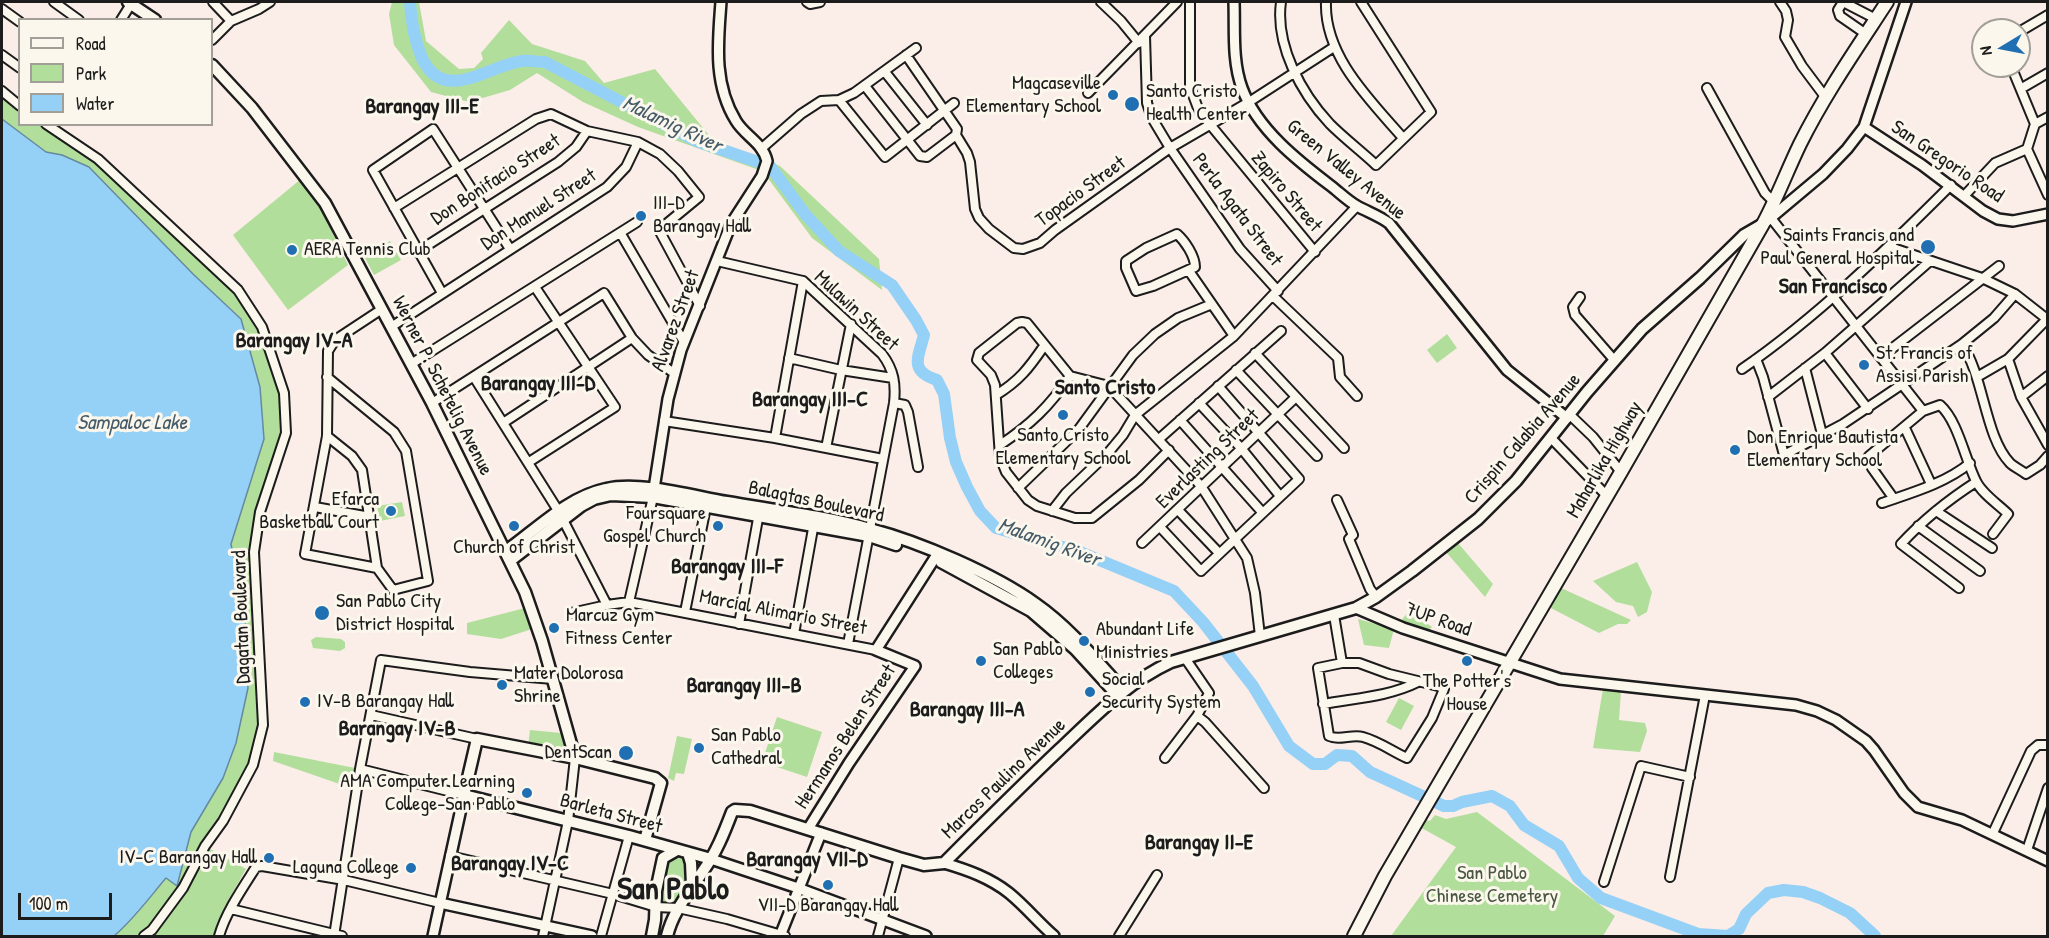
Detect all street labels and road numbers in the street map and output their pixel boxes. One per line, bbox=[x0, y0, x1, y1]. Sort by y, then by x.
street label: Green Valley Avenue bbox=[1282, 115, 1410, 225]
street label: San Gregorio Road bbox=[1886, 116, 2008, 208]
street label: Don Bonifacio Street bbox=[427, 129, 565, 231]
street label: Zapiro Street bbox=[1245, 147, 1327, 237]
street label: Perla Agata Street bbox=[1187, 149, 1287, 271]
street label: Topacio Street bbox=[1031, 151, 1131, 233]
street label: Don Manuel Street bbox=[477, 164, 601, 256]
street label: Mulawin Street bbox=[809, 266, 903, 356]
street label: Alvarez Street bbox=[647, 267, 705, 375]
street label: Werner P. Schetelig Avenue bbox=[386, 292, 498, 480]
street label: Crispin Calabia Avenue bbox=[1460, 369, 1586, 509]
street label: Maharlika Highway bbox=[1562, 397, 1648, 523]
street label: Everlasting Street bbox=[1152, 404, 1264, 514]
street label: Balagtas Boulevard bbox=[746, 476, 886, 528]
street label: Dagatan Boulevard bbox=[228, 550, 256, 684]
street label: Marcial Alimario Street bbox=[697, 585, 869, 641]
street label: 7UP Road bbox=[1402, 598, 1474, 642]
street label: Hermanos Belen Street bbox=[790, 660, 902, 814]
street label: Marcos Paulino Avenue bbox=[937, 714, 1071, 844]
street label: Barleta Street bbox=[557, 789, 665, 839]

